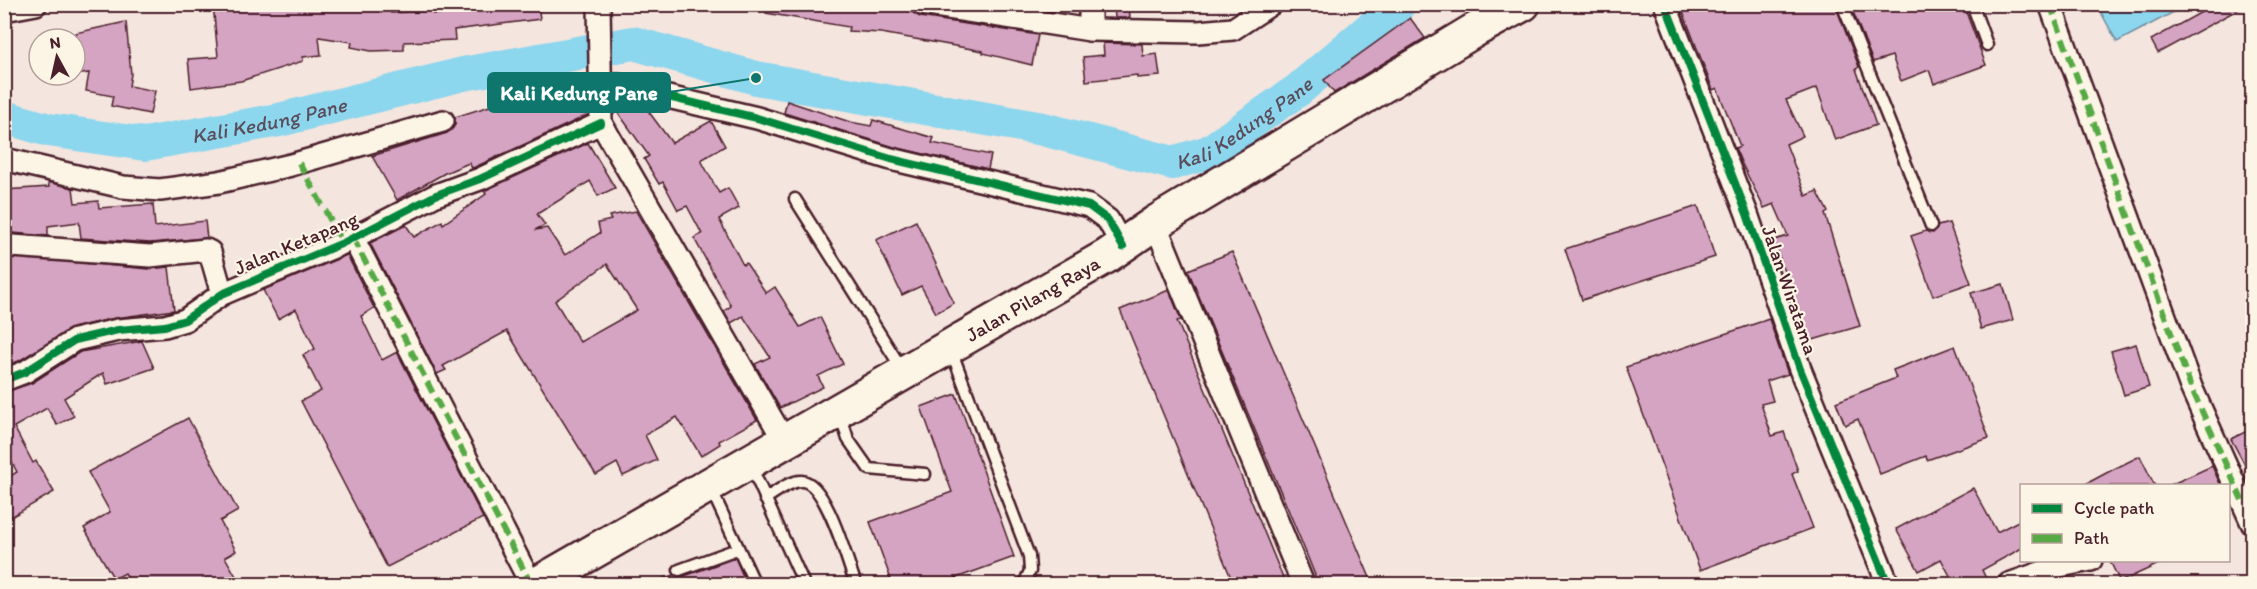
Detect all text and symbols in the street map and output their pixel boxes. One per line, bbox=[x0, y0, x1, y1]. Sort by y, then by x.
north arrow bbox=[27, 27, 87, 87]
text: N bbox=[48, 32, 62, 53]
water label: Kali Kedung Pane bbox=[1172, 70, 1318, 174]
callout: Kali Kedung Pane bbox=[488, 73, 670, 112]
text: Kali Kedung Pane bbox=[500, 80, 658, 106]
water label: Kali Kedung Pane bbox=[189, 91, 350, 148]
street label: Jalan Ketapang bbox=[231, 206, 362, 280]
street label: Jalan Wiratama bbox=[1757, 222, 1823, 358]
street label: Jalan Pilang Raya bbox=[961, 250, 1105, 347]
legend bbox=[2020, 484, 2230, 562]
text: Cycle path bbox=[2074, 497, 2155, 519]
text: Path bbox=[2074, 527, 2109, 549]

